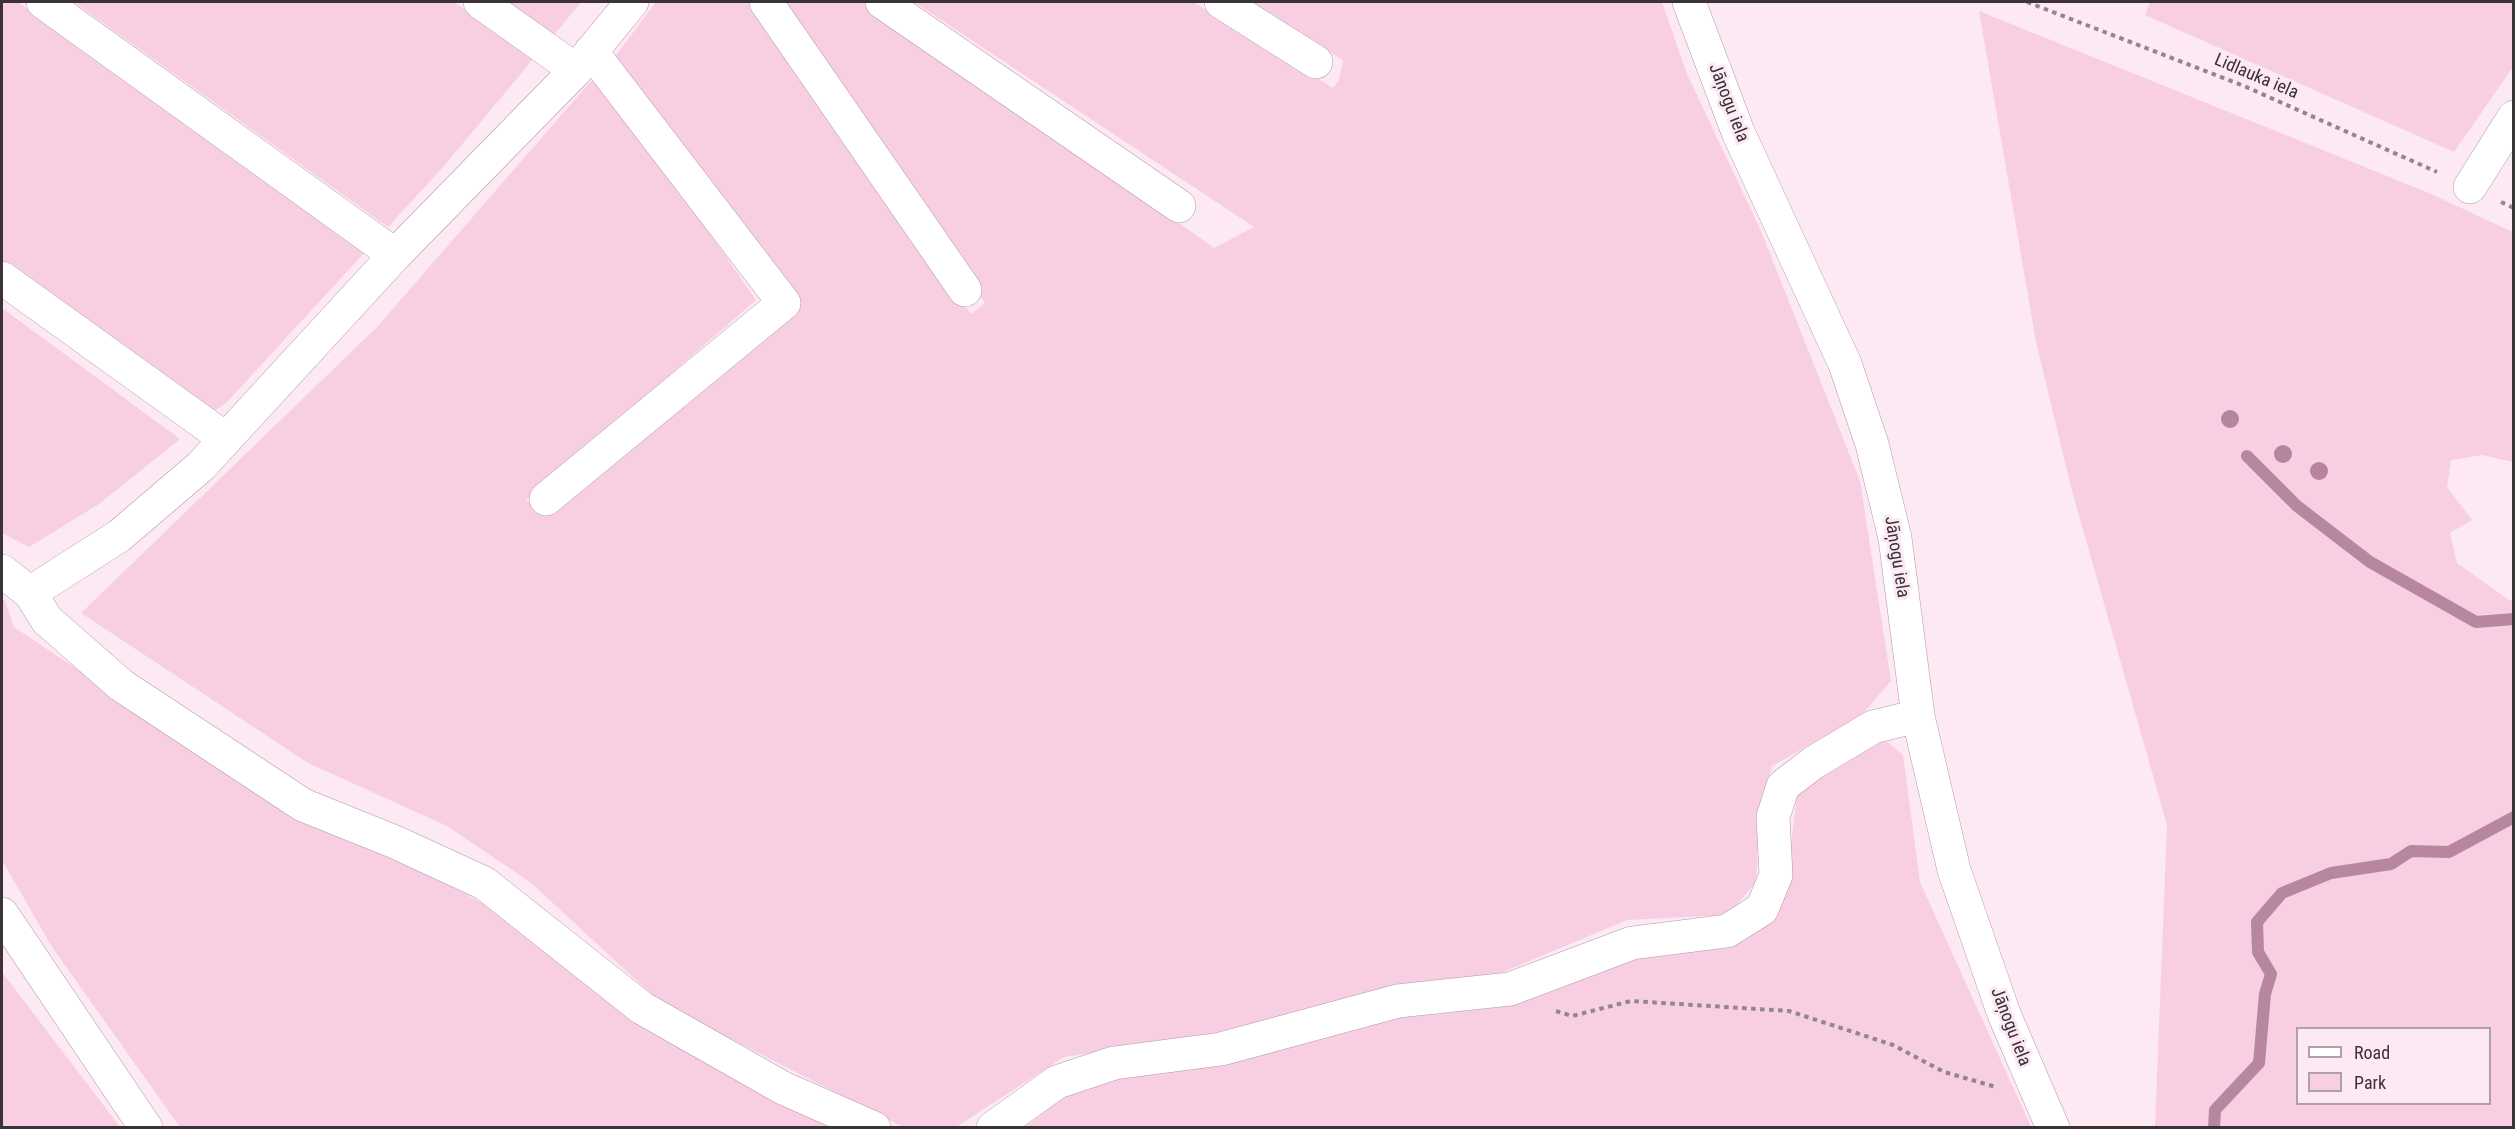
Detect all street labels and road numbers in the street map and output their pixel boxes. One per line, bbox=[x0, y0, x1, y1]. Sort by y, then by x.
street label: Lidlauka iela bbox=[2211, 50, 2301, 104]
street label: Jāņogu iela bbox=[1703, 61, 1753, 145]
street label: Jāņogu iela bbox=[1879, 515, 1913, 599]
street label: Jāņogu iela bbox=[1985, 985, 2035, 1069]

